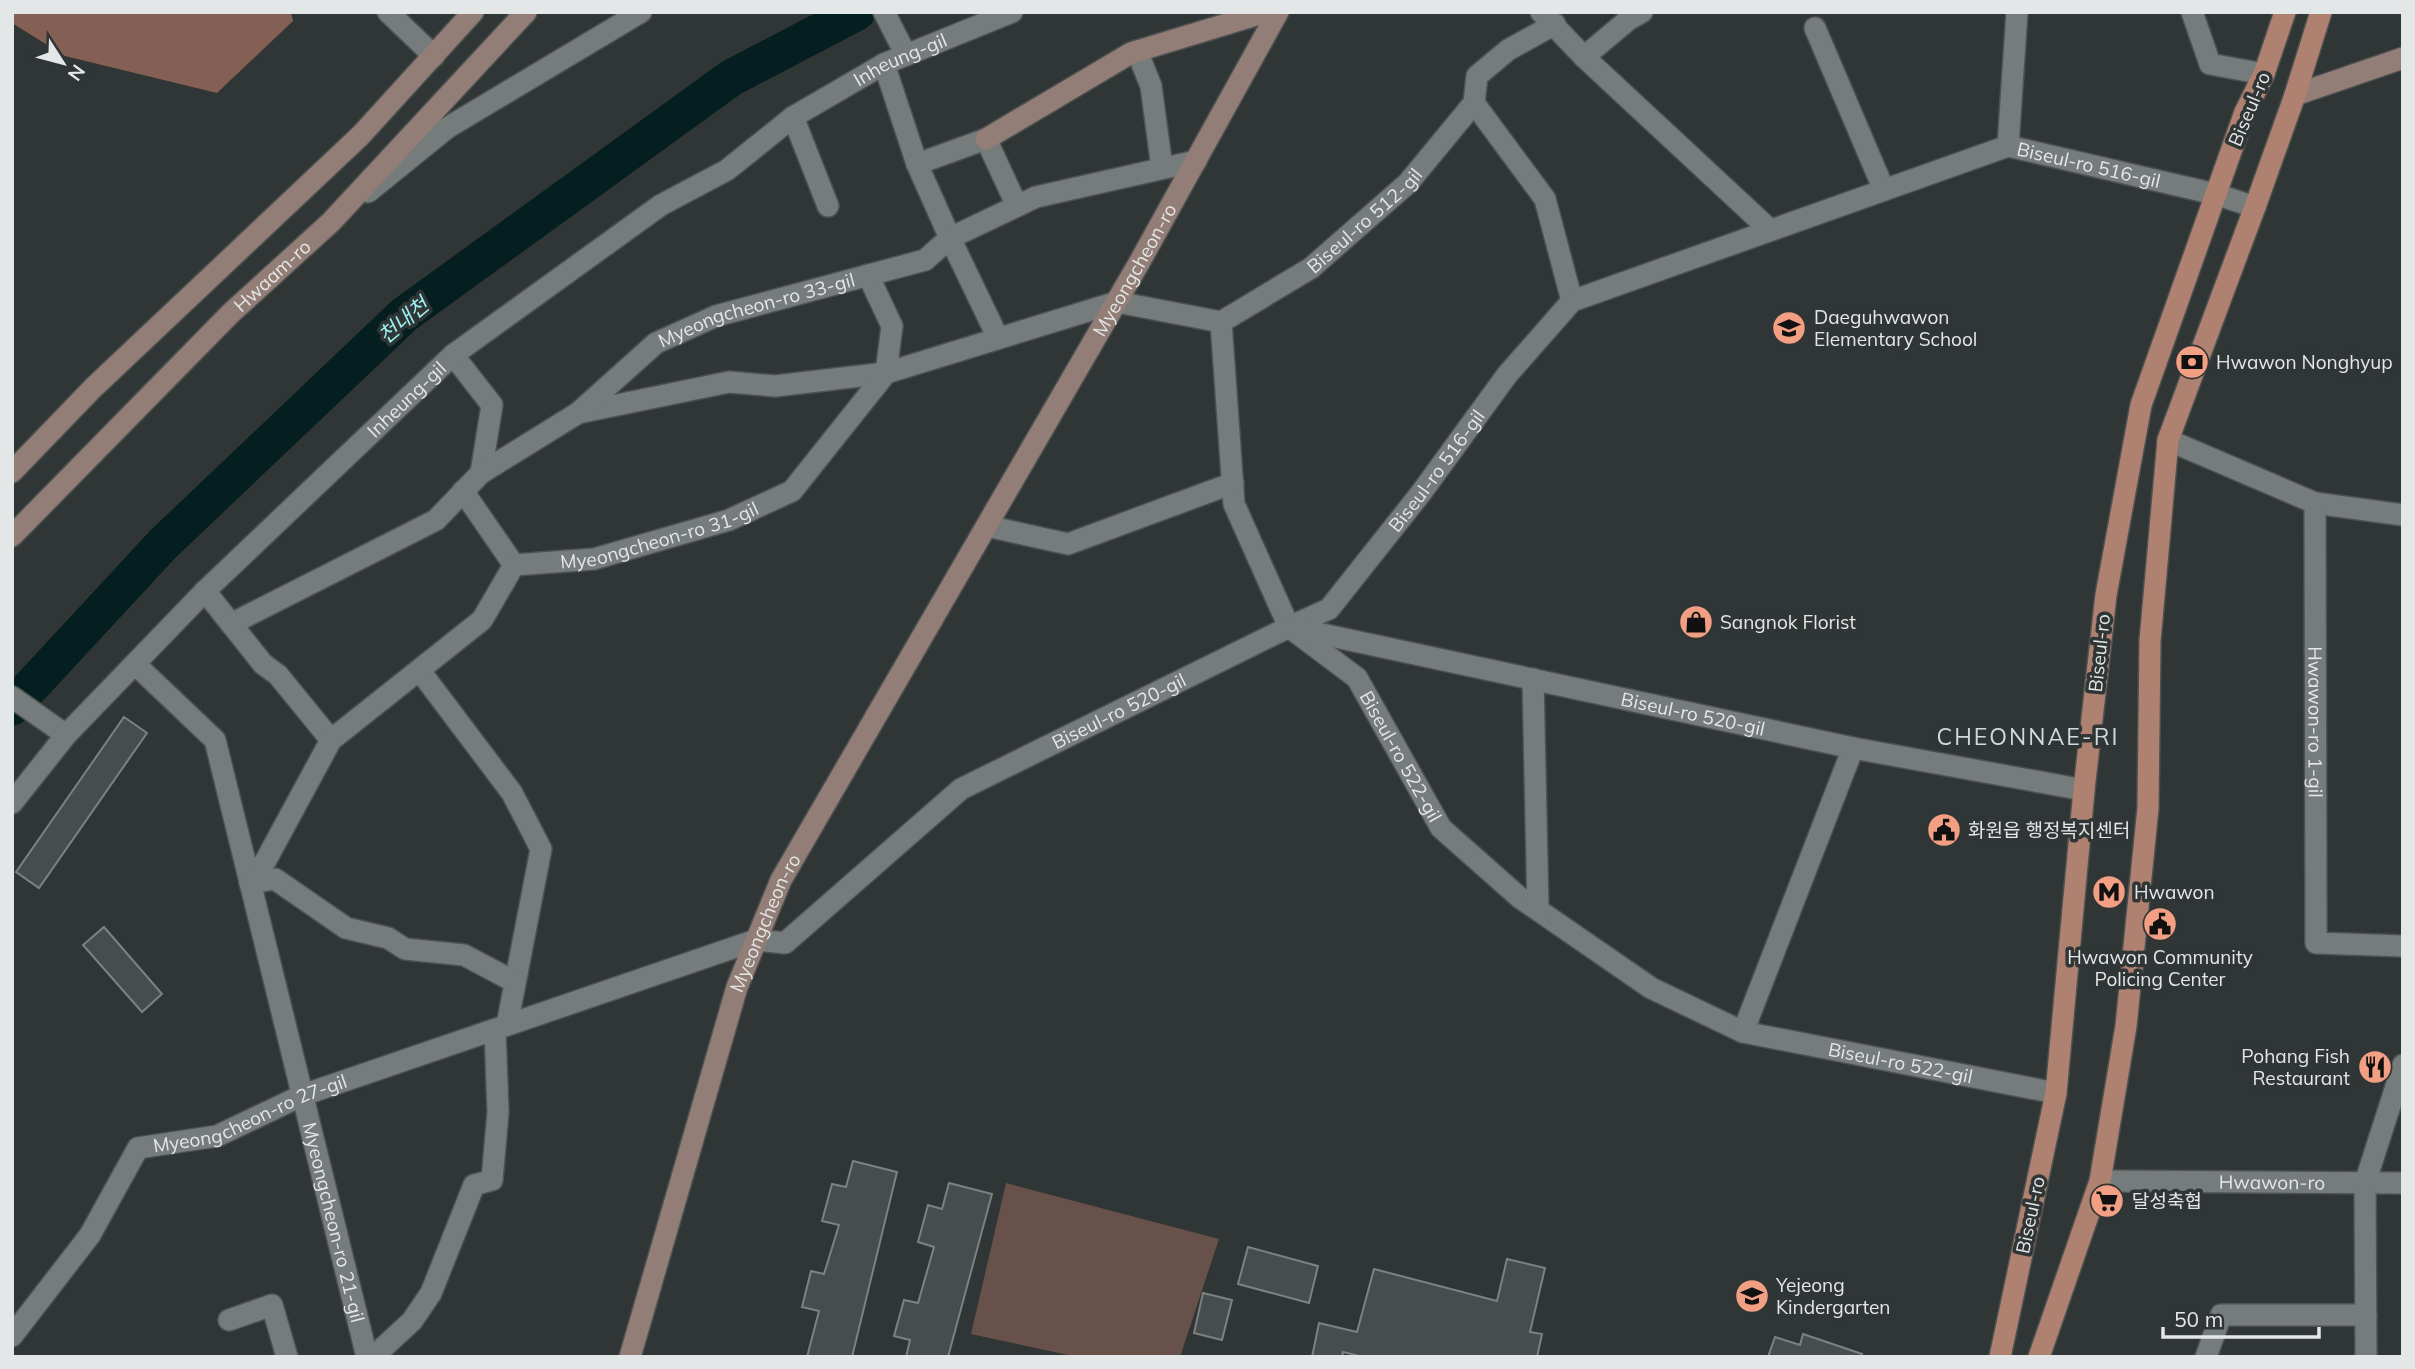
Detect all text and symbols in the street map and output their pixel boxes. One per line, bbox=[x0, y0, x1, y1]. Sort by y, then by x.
north arrow bbox=[28, 28, 98, 98]
street label: Inheung-gil bbox=[849, 28, 950, 91]
text: N bbox=[63, 60, 91, 86]
street label: Biseul-ro bbox=[2223, 68, 2275, 150]
street label: Biseul-ro 516-gil bbox=[2015, 136, 2163, 193]
street label: Biseul-ro 512-gil bbox=[1302, 163, 1427, 278]
street label: Myeongcheon-ro bbox=[1087, 199, 1182, 340]
street label: Hwaam-ro bbox=[228, 234, 316, 317]
street label: Myeongcheon-ro 33-gil bbox=[654, 267, 857, 353]
water label: 천내천 bbox=[372, 290, 436, 349]
place label: Daeguhwawon Elementary School bbox=[1814, 305, 1977, 351]
school or university icon: Daeguhwawon Elementary School bbox=[1770, 309, 1808, 347]
bank icon: Hwawon Nonghyup bbox=[2173, 343, 2211, 381]
place label: Hwawon Nonghyup bbox=[2216, 350, 2393, 374]
street label: Inheung-gil bbox=[362, 356, 451, 443]
street label: Biseul-ro 516-gil bbox=[1383, 405, 1490, 537]
street label: Myeongcheon-ro 31-gil bbox=[559, 496, 762, 574]
shop icon: Sangnok Florist bbox=[1677, 603, 1715, 641]
place label: Sangnok Florist bbox=[1720, 610, 1856, 634]
street label: Biseul-ro bbox=[2083, 613, 2115, 693]
street label: Hwawon-ro 1-gil bbox=[2303, 646, 2328, 798]
street label: Biseul-ro 520-gil bbox=[1048, 668, 1190, 754]
street label: Biseul-ro 522-gil bbox=[1355, 687, 1447, 826]
street label: Biseul-ro 520-gil bbox=[1619, 687, 1767, 741]
district label: CHEONNAE-RI bbox=[1936, 722, 2120, 751]
public building icon: 화원읍 행정복지센터 bbox=[1925, 811, 1963, 849]
place label: 화원읍 행정복지센터 bbox=[1968, 818, 2130, 842]
street label: Myeongcheon-ro bbox=[724, 849, 806, 996]
metro station icon: Hwawon bbox=[2090, 873, 2128, 911]
place label: Hwawon bbox=[2134, 880, 2215, 904]
public building icon: Hwawon Community Policing Center bbox=[2141, 905, 2179, 943]
place label: Hwawon Community Policing Center bbox=[2067, 945, 2253, 991]
street label: Biseul-ro 522-gil bbox=[1826, 1037, 1975, 1088]
place label: Pohang Fish Restaurant bbox=[2241, 1044, 2350, 1090]
restaurant icon: Pohang Fish Restaurant bbox=[2356, 1048, 2394, 1086]
street label: Myeongcheon-ro 27-gil bbox=[151, 1069, 350, 1158]
street label: Myeongcheon-ro 21-gil bbox=[298, 1120, 370, 1325]
street label: Hwawon-ro bbox=[2219, 1170, 2325, 1194]
street label: Biseul-ro bbox=[2010, 1174, 2050, 1256]
supermarket icon: 달성축협 bbox=[2088, 1182, 2126, 1220]
place label: 달성축협 bbox=[2132, 1189, 2202, 1213]
place label: Yejeong Kindergarten bbox=[1775, 1273, 1891, 1319]
school or university icon: Yejeong Kindergarten bbox=[1733, 1277, 1771, 1315]
scale bar bbox=[2163, 1296, 2319, 1340]
text: 50 m bbox=[2174, 1306, 2223, 1332]

